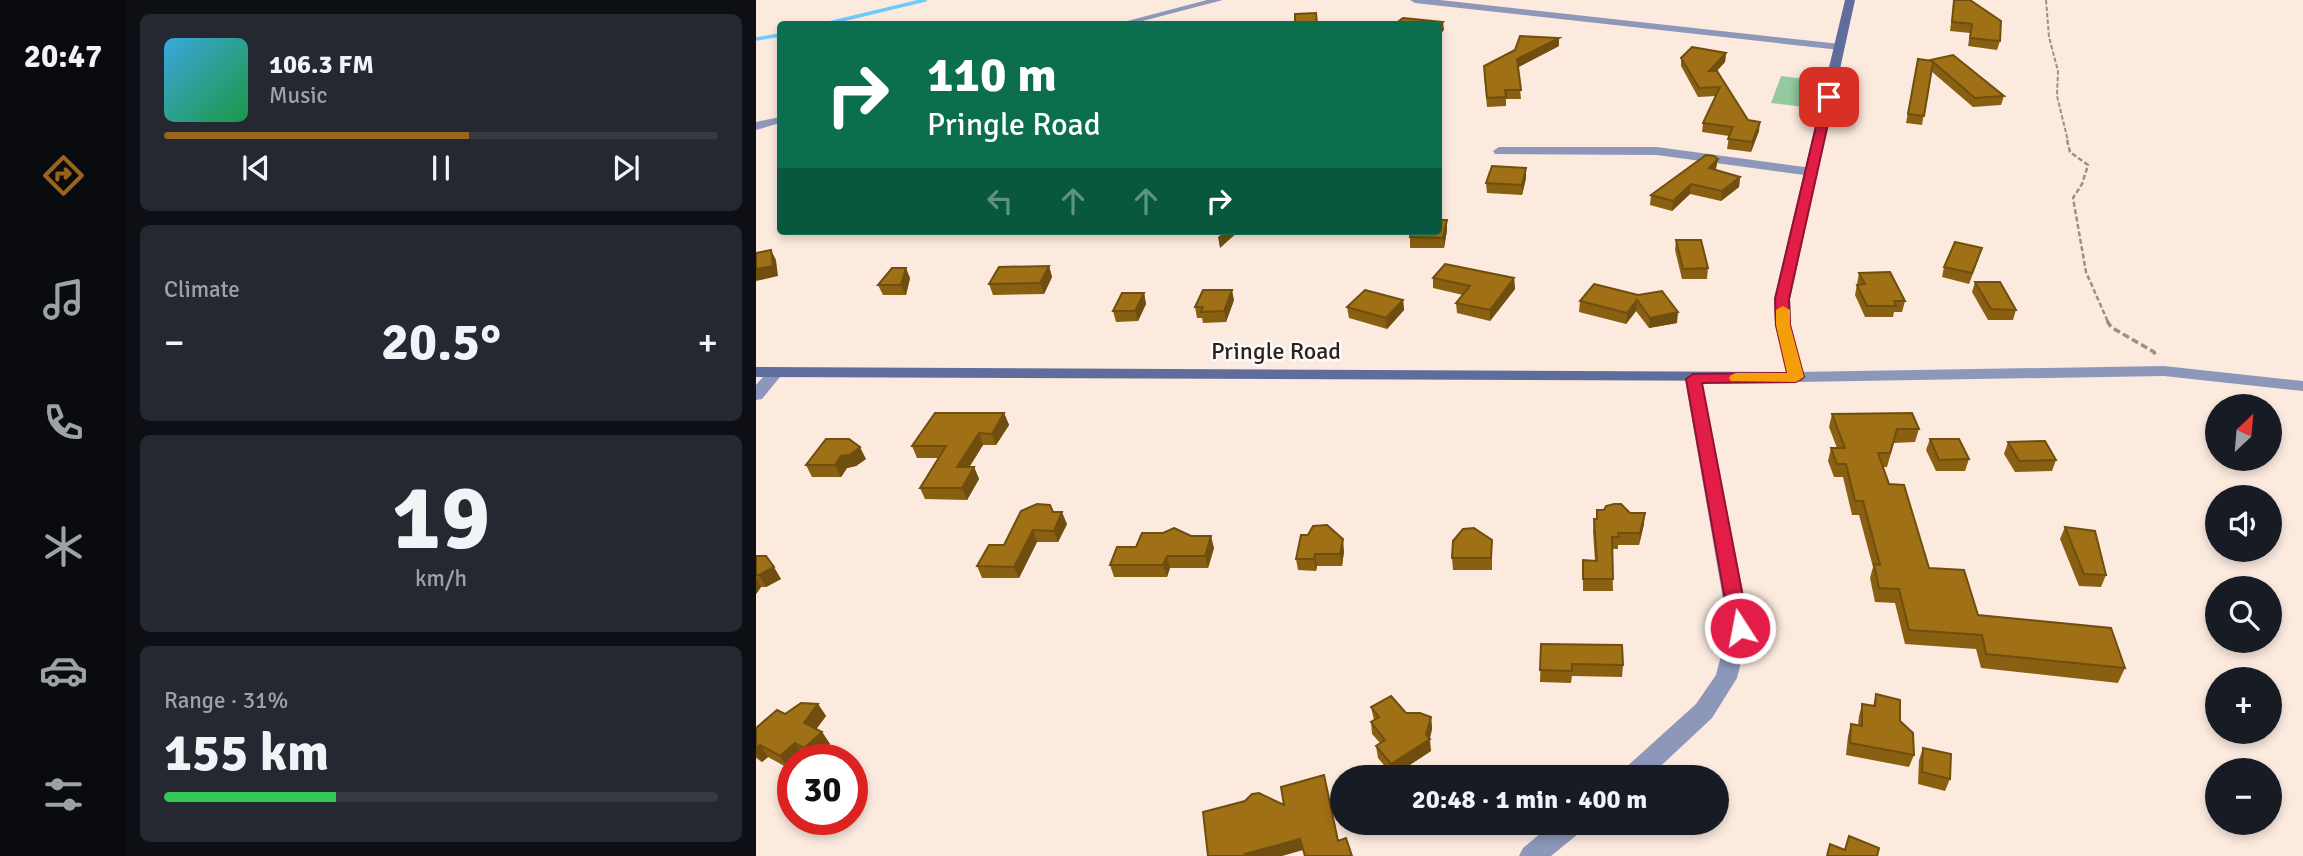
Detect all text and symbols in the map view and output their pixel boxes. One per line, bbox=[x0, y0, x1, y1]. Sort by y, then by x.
text: 20:47 bbox=[24, 37, 102, 76]
text: 110 m bbox=[927, 45, 1057, 105]
text: 106.3 FM bbox=[269, 49, 374, 81]
icon: right bbox=[812, 49, 903, 140]
pin bbox=[1799, 67, 1859, 127]
icon: arrive bbox=[1810, 78, 1848, 116]
text: Music bbox=[269, 81, 327, 110]
text: Pringle Road bbox=[927, 105, 1101, 144]
icon: previous bbox=[237, 149, 275, 187]
icon: pause bbox=[422, 149, 460, 187]
icon: next bbox=[607, 149, 645, 187]
icon: directions bbox=[39, 151, 88, 200]
icon: left bbox=[981, 182, 1019, 220]
icon: ahead bbox=[1054, 182, 1092, 220]
icon: ahead bbox=[1127, 182, 1165, 220]
icon: right bbox=[1200, 182, 1238, 220]
icon: music bbox=[39, 275, 88, 324]
text: Climate bbox=[164, 275, 240, 304]
text: 20.5° bbox=[381, 310, 501, 374]
text: − bbox=[164, 319, 185, 366]
text: + bbox=[697, 319, 718, 366]
street label: Pringle Road bbox=[1211, 336, 1341, 366]
north arrow bbox=[2205, 394, 2282, 471]
map controls bbox=[2205, 394, 2282, 835]
icon: phone bbox=[39, 398, 88, 447]
text: 19 bbox=[392, 462, 490, 575]
button: sound bbox=[2205, 485, 2282, 562]
icon: climate bbox=[39, 522, 88, 571]
text: km/h bbox=[415, 564, 467, 593]
button: search bbox=[2205, 576, 2282, 653]
position arrow bbox=[1703, 591, 1777, 665]
icon: car bbox=[39, 646, 88, 695]
button: + bbox=[2205, 667, 2282, 744]
text: Range · 31% bbox=[164, 686, 288, 715]
text: 155 km bbox=[164, 721, 329, 785]
speed limit sign: 30 bbox=[777, 744, 868, 835]
button: − bbox=[2205, 758, 2282, 835]
icon: filters bbox=[39, 770, 88, 819]
text: 20:48 · 1 min · 400 m bbox=[1412, 784, 1647, 816]

